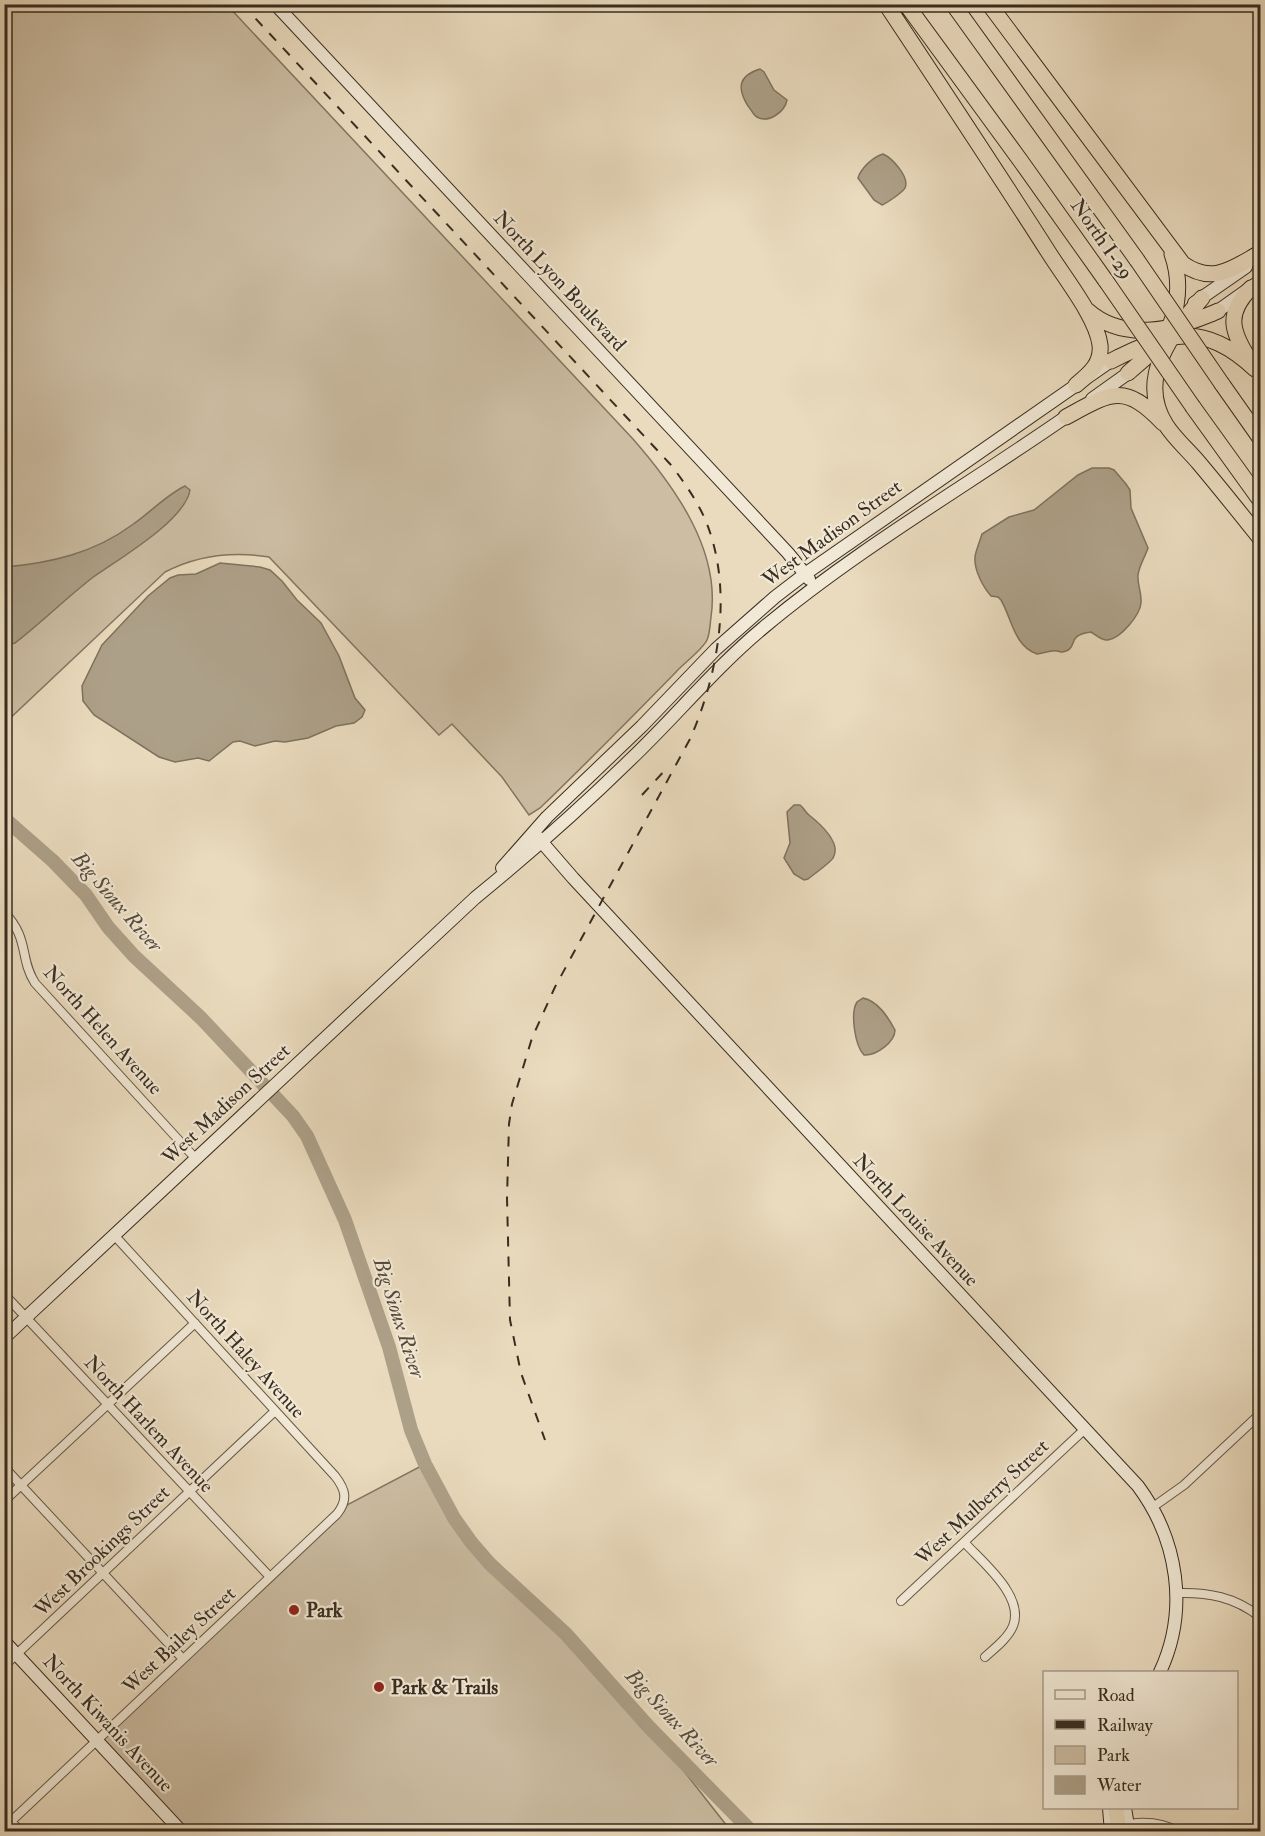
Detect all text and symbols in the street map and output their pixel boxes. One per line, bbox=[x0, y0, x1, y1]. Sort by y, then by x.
street label: North I-29 bbox=[1065, 194, 1139, 284]
street label: North Lyon Boulevard bbox=[488, 205, 632, 357]
street label: West Madison Street bbox=[757, 474, 907, 593]
water label: Big Sioux River bbox=[65, 845, 169, 959]
street label: North Helen Avenue bbox=[38, 960, 168, 1100]
street label: West Madison Street bbox=[156, 1038, 296, 1171]
street label: North Louise Avenue bbox=[848, 1148, 984, 1292]
water label: Big Sioux River bbox=[367, 1253, 432, 1383]
street label: North Haley Avenue bbox=[182, 1284, 310, 1424]
street label: North Harlem Avenue bbox=[79, 1350, 219, 1498]
street label: West Mulberry Street bbox=[909, 1433, 1054, 1571]
street label: West Brookings Street bbox=[28, 1480, 175, 1623]
street label: West Bailey Street bbox=[116, 1581, 241, 1700]
place label: Park bbox=[306, 1598, 343, 1623]
marker: Park bbox=[287, 1603, 301, 1617]
street label: North Kiwanis Avenue bbox=[37, 1649, 179, 1797]
water label: Big Sioux River bbox=[619, 1662, 725, 1774]
legend bbox=[1043, 1671, 1238, 1809]
place label: Park & Trails bbox=[391, 1675, 498, 1700]
marker: Park & Trails bbox=[372, 1680, 386, 1694]
text: Road bbox=[1097, 1684, 1135, 1707]
text: Railway bbox=[1097, 1714, 1154, 1737]
text: Park bbox=[1097, 1744, 1130, 1767]
text: Water bbox=[1096, 1774, 1141, 1797]

